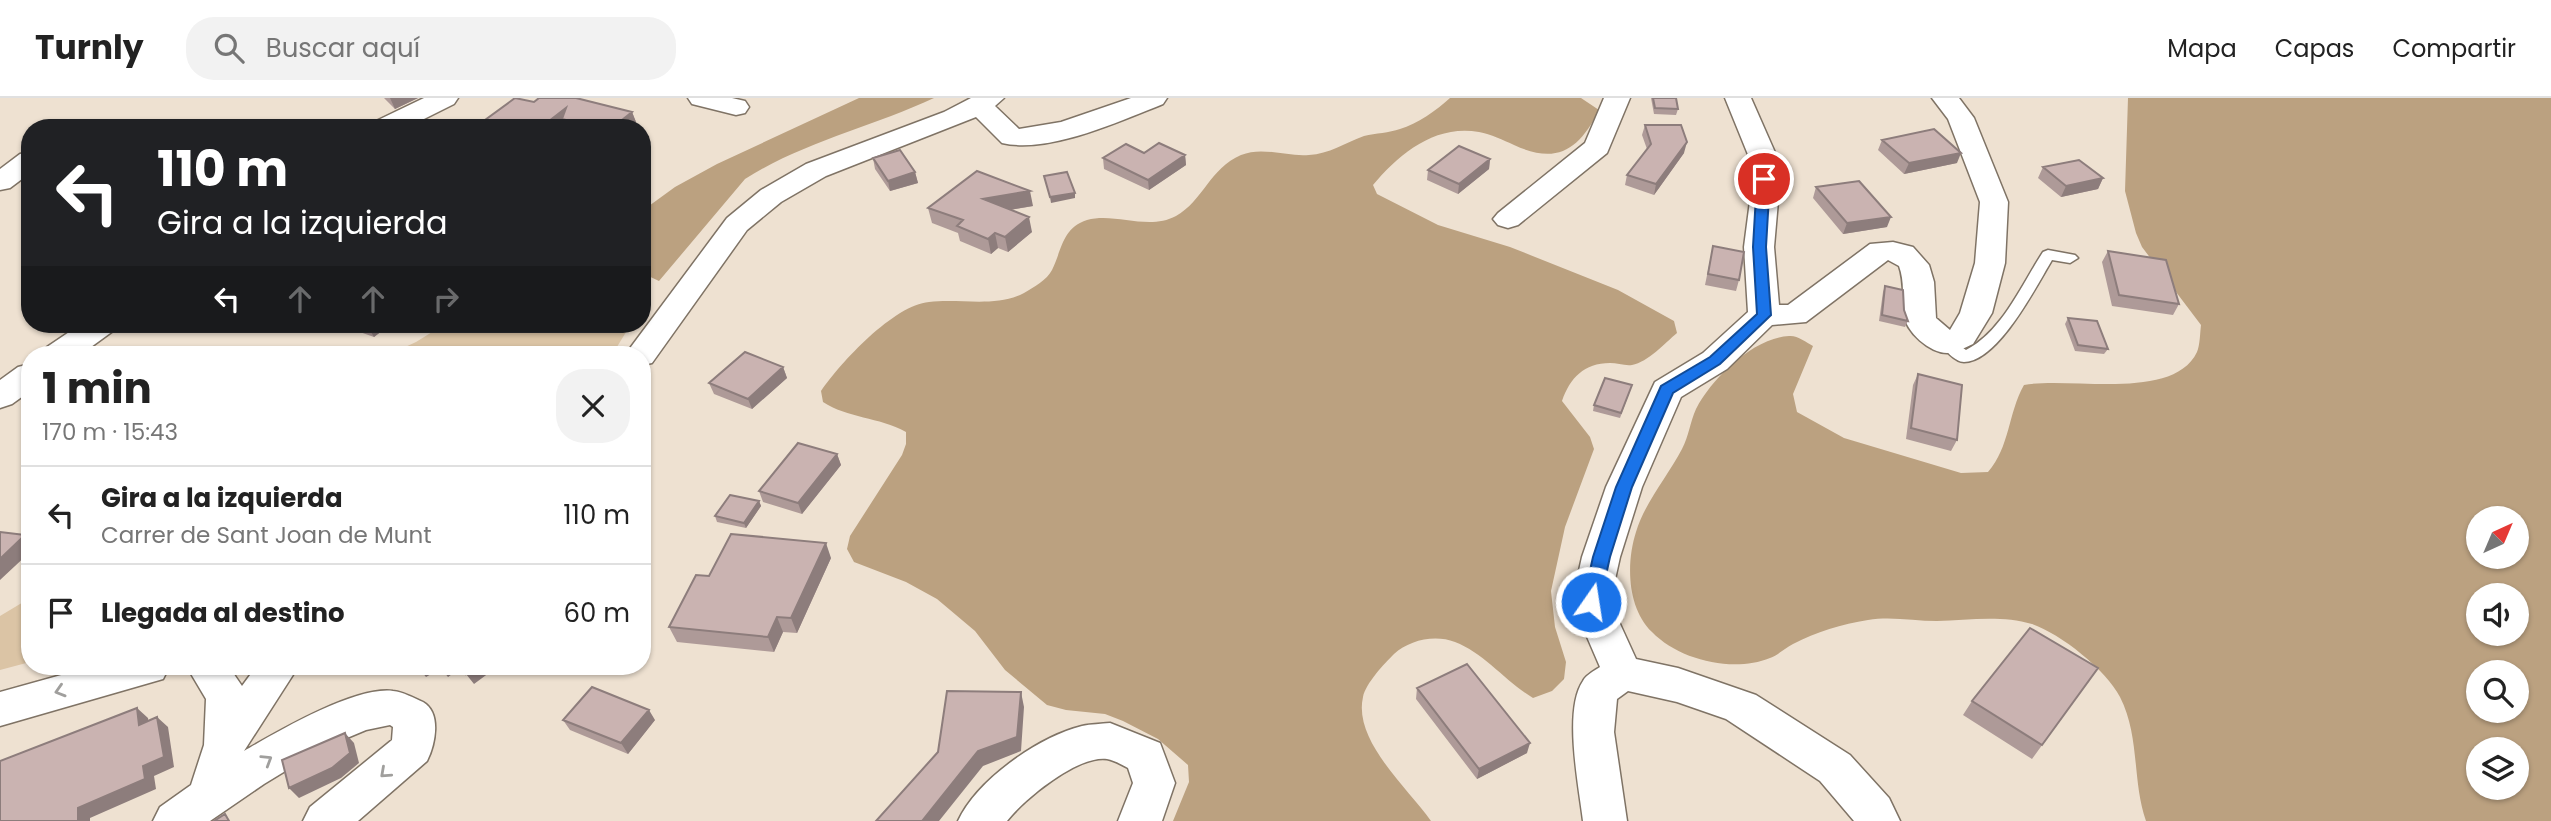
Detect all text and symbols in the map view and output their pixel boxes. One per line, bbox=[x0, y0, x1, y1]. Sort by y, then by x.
search box bbox=[186, 17, 676, 80]
text: Turnly bbox=[35, 24, 144, 71]
icon: search bbox=[210, 29, 248, 67]
text: Buscar aquí bbox=[266, 30, 420, 66]
text: Mapa bbox=[2167, 32, 2237, 65]
text: Capas bbox=[2275, 32, 2354, 65]
text: Compartir bbox=[2392, 32, 2516, 65]
text: 110 m bbox=[157, 135, 288, 203]
icon: left bbox=[42, 147, 133, 238]
pin bbox=[1734, 149, 1794, 209]
icon: arrive bbox=[1745, 160, 1783, 198]
text: Gira a la izquierda bbox=[157, 200, 448, 245]
icon: left bbox=[208, 280, 246, 318]
icon: ahead bbox=[281, 280, 319, 318]
icon: ahead bbox=[354, 280, 392, 318]
icon: right bbox=[427, 280, 465, 318]
text: 1 min bbox=[42, 359, 152, 418]
button: close bbox=[556, 369, 630, 443]
text: 170 m · 15:43 bbox=[42, 416, 178, 448]
text: Gira a la izquierda bbox=[101, 480, 343, 516]
icon: left bbox=[42, 496, 80, 534]
text: 110 m bbox=[563, 497, 630, 533]
north arrow bbox=[2466, 506, 2529, 569]
map controls bbox=[2466, 506, 2529, 800]
text: Carrer de Sant Joan de Munt bbox=[101, 519, 432, 551]
position arrow bbox=[1554, 565, 1628, 639]
button: sound bbox=[2466, 583, 2529, 646]
icon: arrive bbox=[42, 594, 80, 632]
text: Llegada al destino bbox=[101, 595, 345, 631]
text: 60 m bbox=[563, 595, 630, 631]
button: search bbox=[2466, 660, 2529, 723]
one-way arrow bbox=[54, 683, 66, 698]
button: layers bbox=[2466, 737, 2529, 800]
one-way arrow bbox=[259, 756, 272, 769]
one-way arrow bbox=[381, 764, 394, 777]

